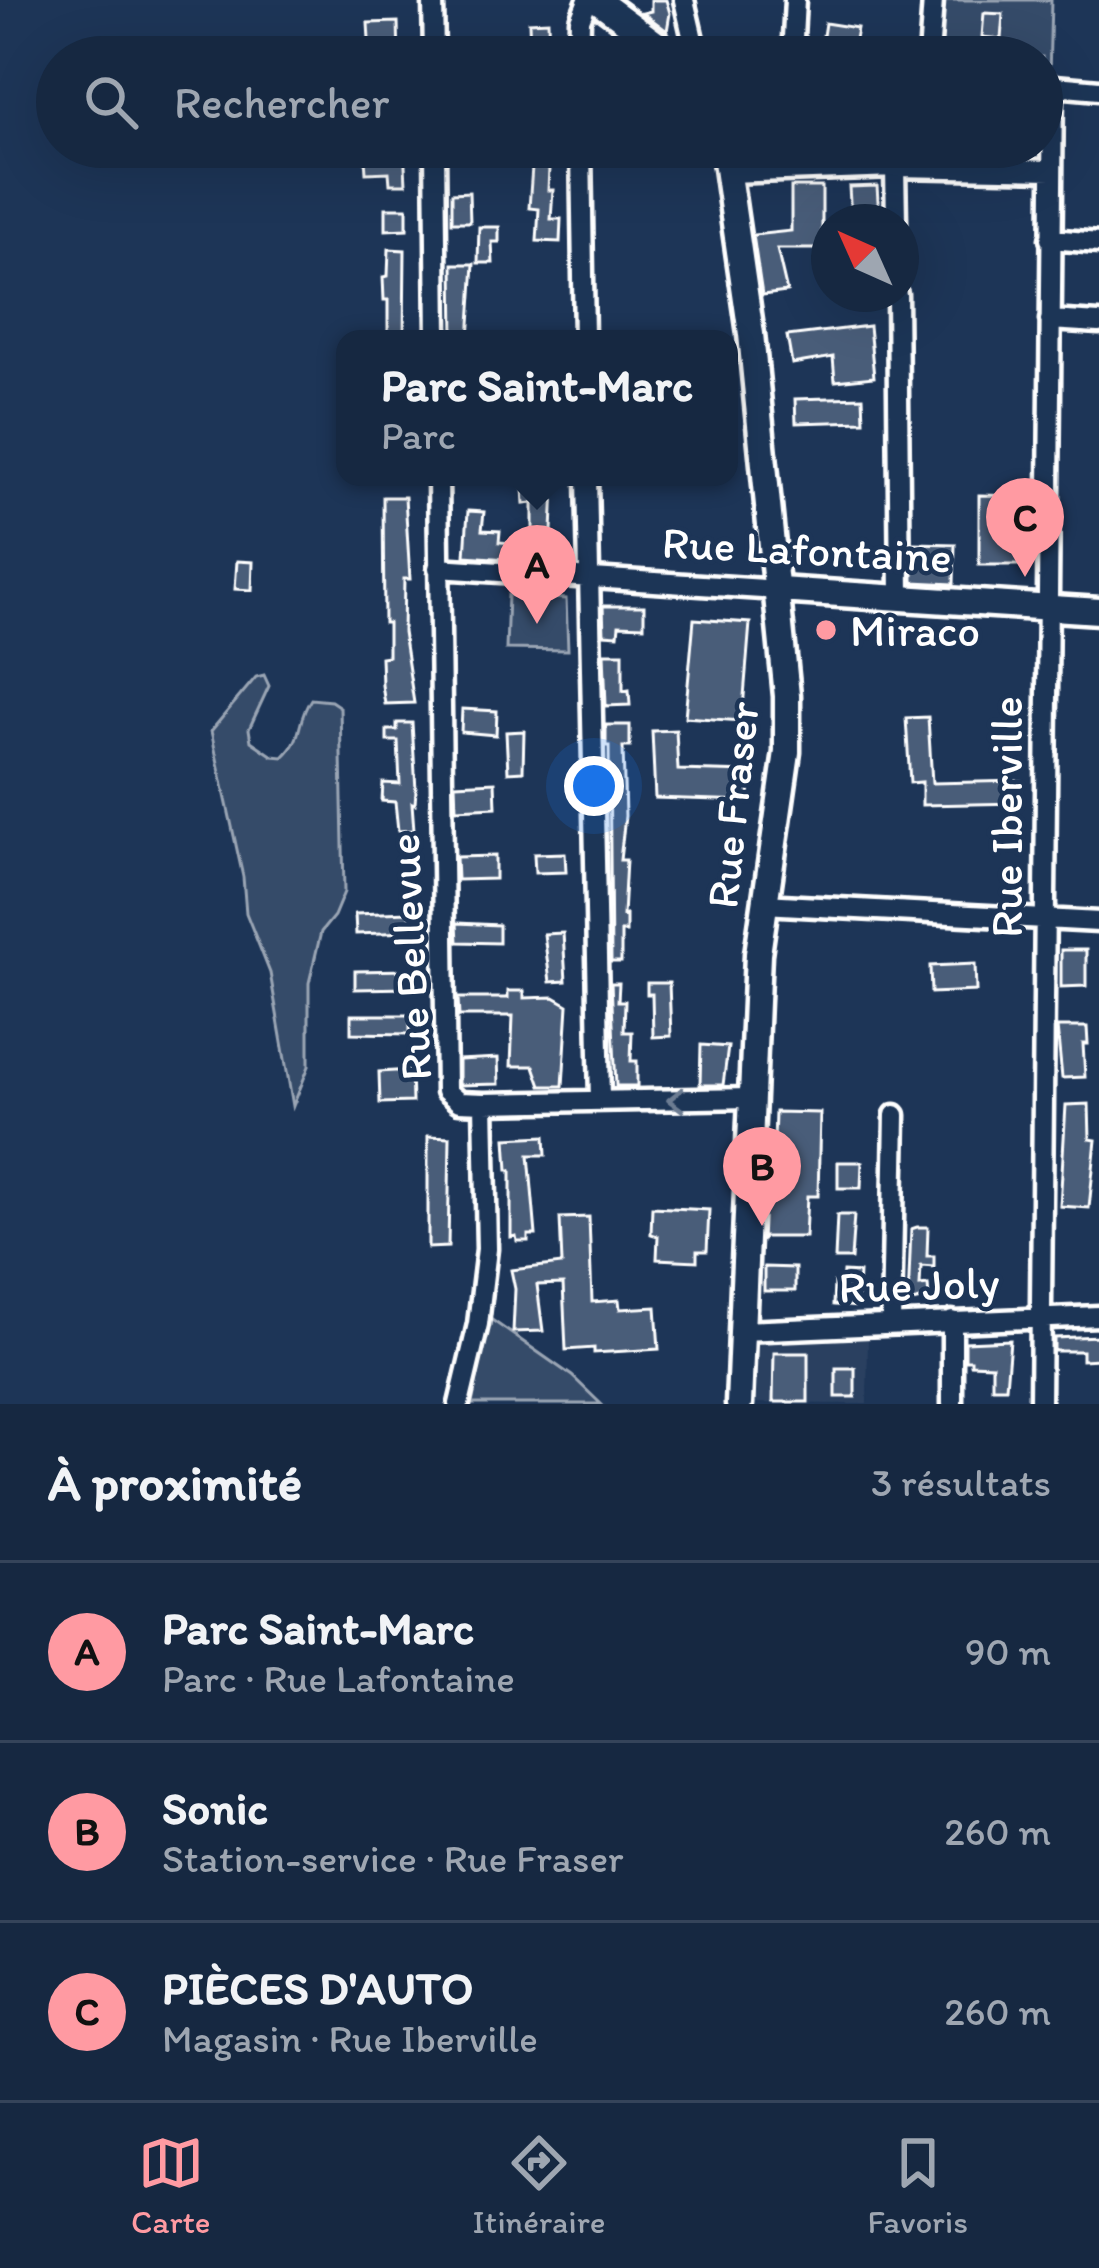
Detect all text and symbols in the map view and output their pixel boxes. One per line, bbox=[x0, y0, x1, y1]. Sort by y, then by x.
search box bbox=[36, 36, 1063, 168]
icon: search bbox=[78, 69, 144, 135]
text: Rechercher bbox=[174, 75, 389, 129]
north arrow bbox=[811, 204, 919, 312]
popup bbox=[336, 330, 738, 486]
text: Parc Saint-Marc bbox=[381, 358, 693, 412]
text: Parc bbox=[381, 412, 456, 459]
pin: C bbox=[986, 478, 1064, 577]
street label: Rue Lafontaine bbox=[661, 514, 953, 584]
pin: A bbox=[498, 525, 576, 624]
place label: Miraco bbox=[850, 603, 980, 657]
marker: Miraco bbox=[813, 617, 839, 643]
street label: Rue Iberville bbox=[979, 696, 1033, 938]
street label: Rue Fraser bbox=[694, 699, 770, 911]
your location bbox=[564, 756, 624, 816]
street label: Rue Bellevue bbox=[376, 832, 442, 1082]
one-way arrow bbox=[666, 1086, 685, 1112]
pin: B bbox=[723, 1127, 801, 1226]
street label: Rue Joly bbox=[838, 1254, 1000, 1314]
text: À proximité bbox=[48, 1452, 302, 1513]
text: 3 résultats bbox=[871, 1459, 1051, 1506]
text: Parc Saint-Marc bbox=[162, 1601, 474, 1655]
text: A bbox=[75, 1628, 99, 1675]
text: 90 m bbox=[965, 1628, 1051, 1675]
text: Parc · Rue Lafontaine bbox=[162, 1655, 515, 1702]
text: Sonic bbox=[162, 1781, 268, 1835]
text: B bbox=[74, 1808, 100, 1855]
text: 260 m bbox=[944, 1808, 1051, 1855]
text: Station-service · Rue Fraser bbox=[162, 1835, 624, 1882]
text: PIÈCES D'AUTO bbox=[162, 1961, 473, 2015]
text: C bbox=[74, 1988, 100, 2035]
text: 260 m bbox=[944, 1988, 1051, 2035]
text: Magasin · Rue Iberville bbox=[162, 2015, 538, 2062]
tab: Carte bbox=[131, 2130, 211, 2241]
tab: Itinéraire bbox=[472, 2130, 606, 2241]
tab: Favoris bbox=[867, 2130, 968, 2241]

